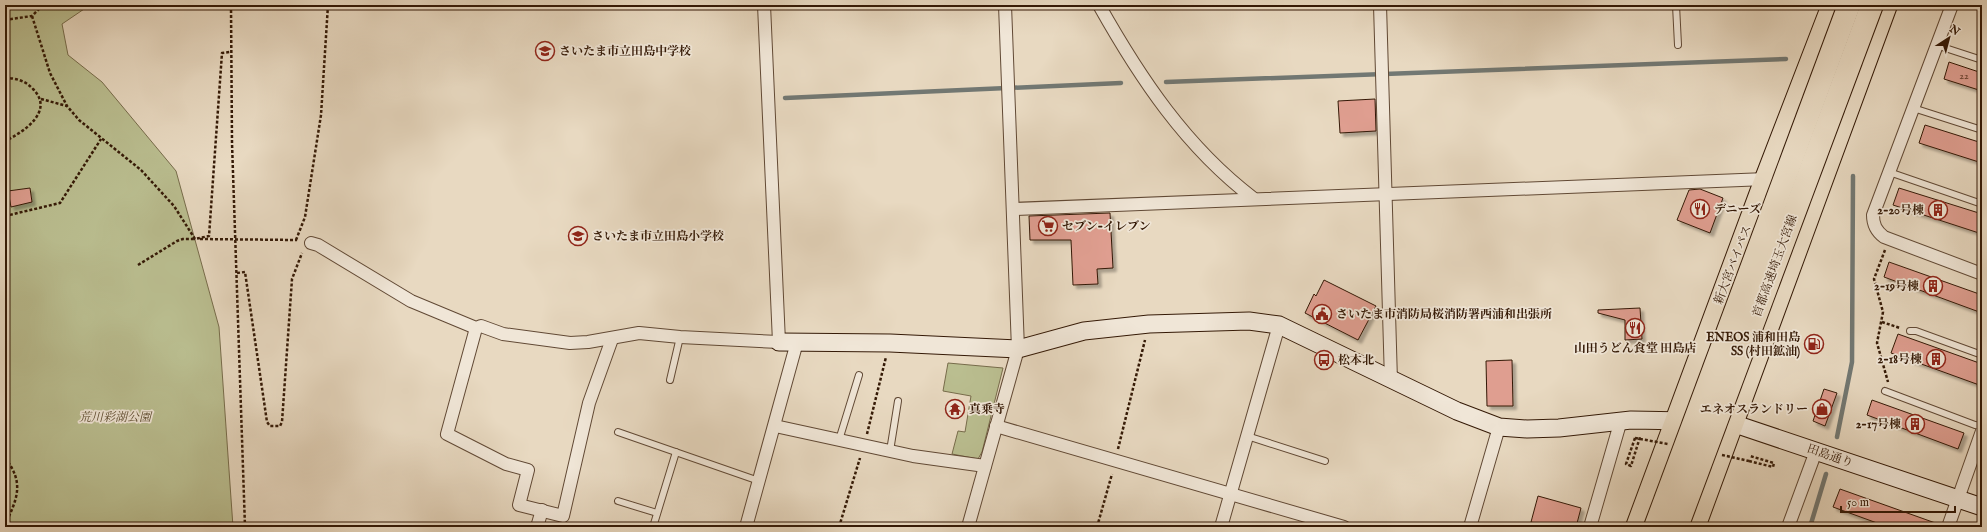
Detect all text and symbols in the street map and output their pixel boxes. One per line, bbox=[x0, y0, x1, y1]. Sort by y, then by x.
north arrow bbox=[1929, 18, 1969, 58]
text: N bbox=[1946, 22, 1963, 39]
school or university icon: さいたま市立田島中学校 bbox=[534, 40, 556, 62]
place label: さいたま市立田島中学校 bbox=[559, 44, 691, 59]
house number: 22 bbox=[1959, 70, 1969, 83]
restaurant icon: デニーズ bbox=[1689, 198, 1711, 220]
building icon: 2-20号棟 bbox=[1927, 199, 1949, 221]
place label: デニーズ bbox=[1714, 202, 1761, 217]
place label: 2-20号棟 bbox=[1877, 203, 1924, 218]
street label: 首都高速埼玉大宮線 bbox=[1749, 213, 1801, 319]
supermarket icon: セブン-イレブン bbox=[1037, 215, 1059, 237]
place label: セブン-イレブン bbox=[1062, 219, 1151, 234]
street label: 新大宮バイパス bbox=[1711, 223, 1755, 307]
school or university icon: さいたま市立田島小学校 bbox=[567, 225, 589, 247]
place label: さいたま市立田島小学校 bbox=[592, 229, 724, 244]
building icon: 2-19号棟 bbox=[1922, 275, 1944, 297]
place label: 2-19号棟 bbox=[1874, 279, 1919, 294]
public building icon: さいたま市消防局桜消防署西浦和出張所 bbox=[1311, 303, 1333, 325]
place label: さいたま市消防局桜消防署西浦和出張所 bbox=[1336, 307, 1552, 322]
restaurant icon: 山田うどん食堂 田島店 bbox=[1624, 317, 1646, 339]
place label: ENEOS 浦和田島 SS (村田鉱油) bbox=[1706, 330, 1801, 359]
fuel station icon: ENEOS 浦和田島 SS (村田鉱油) bbox=[1803, 333, 1825, 355]
place label: 山田うどん食堂 田島店 bbox=[1574, 341, 1696, 356]
building icon: 2-18号棟 bbox=[1925, 348, 1947, 370]
bus stop icon: 松本北 bbox=[1313, 349, 1335, 371]
place label: 2-18号棟 bbox=[1878, 352, 1922, 367]
place label: 松本北 bbox=[1338, 353, 1374, 368]
temple icon: 真乗寺 bbox=[944, 398, 966, 420]
shop icon: エネオスランドリー bbox=[1811, 398, 1833, 420]
place label: 真乗寺 bbox=[969, 402, 1005, 417]
place label: エネオスランドリー bbox=[1700, 402, 1808, 417]
park label: 荒川彩湖公園 bbox=[79, 410, 153, 425]
building icon: 2-17号棟 bbox=[1904, 413, 1926, 435]
place label: 2-17号棟 bbox=[1856, 417, 1901, 432]
street label: 田島通り bbox=[1805, 441, 1855, 471]
scale bar bbox=[1841, 488, 1955, 514]
text: 50 m bbox=[1847, 495, 1869, 510]

